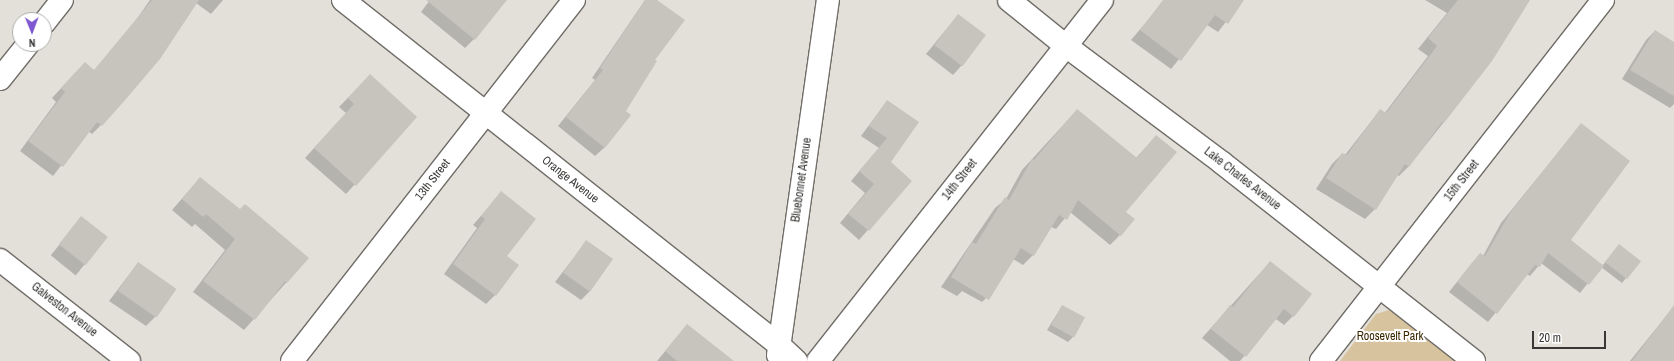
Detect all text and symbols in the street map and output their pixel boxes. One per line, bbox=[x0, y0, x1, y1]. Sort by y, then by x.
north arrow bbox=[12, 12, 52, 52]
text: N bbox=[29, 36, 36, 50]
street label: Bluebonnet Avenue bbox=[789, 137, 815, 223]
street label: Lake Charles Avenue bbox=[1201, 144, 1283, 214]
street label: Orange Avenue bbox=[538, 153, 602, 207]
street label: 13th Street bbox=[413, 157, 453, 203]
street label: 14th Street bbox=[940, 157, 980, 203]
street label: 15th Street bbox=[1442, 158, 1482, 204]
street label: Galveston Avenue bbox=[28, 280, 100, 340]
scale bar bbox=[1534, 323, 1608, 349]
park label: Roosevelt Park bbox=[1357, 330, 1423, 344]
text: 20 m bbox=[1539, 330, 1561, 346]

